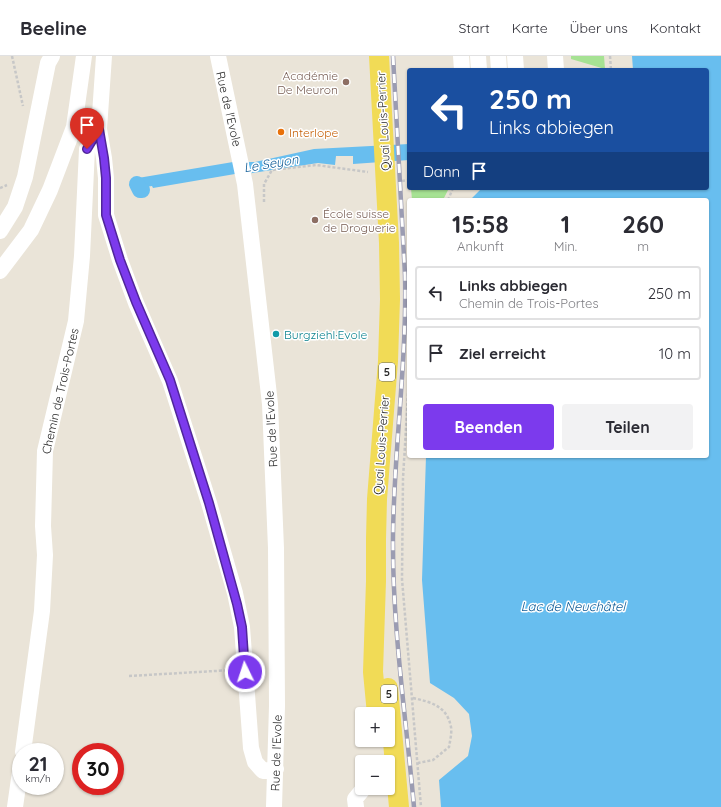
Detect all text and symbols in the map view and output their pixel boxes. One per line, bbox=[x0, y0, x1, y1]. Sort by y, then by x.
text: Beeline bbox=[20, 16, 87, 40]
text: Start bbox=[458, 19, 490, 37]
text: Karte bbox=[512, 19, 548, 37]
text: Über uns bbox=[570, 19, 628, 37]
text: Kontakt bbox=[650, 19, 701, 37]
place label: Académie De Meuron bbox=[277, 68, 338, 97]
street label: Rue de l'Evole bbox=[213, 70, 245, 148]
street label: Quai Louis-Perrier bbox=[373, 71, 393, 171]
marker: Académie De Meuron bbox=[341, 77, 351, 87]
text: 250 m bbox=[489, 81, 572, 116]
icon: left bbox=[423, 84, 475, 136]
pin bbox=[70, 108, 104, 149]
icon: arrive bbox=[76, 114, 98, 136]
text: Links abbiegen bbox=[489, 116, 614, 139]
place label: Interlope bbox=[289, 125, 339, 140]
marker: Interlope bbox=[276, 127, 286, 137]
water label: Le Seyon bbox=[243, 151, 300, 175]
icon: arrive bbox=[468, 160, 490, 182]
text: Dann bbox=[423, 162, 460, 181]
place label: École suisse de Droguerie bbox=[323, 206, 396, 235]
text: 15:58 bbox=[452, 209, 509, 239]
text: 1 bbox=[561, 209, 570, 239]
text: 260 bbox=[622, 209, 664, 239]
marker: École suisse de Droguerie bbox=[310, 215, 320, 225]
text: Ankunft bbox=[457, 238, 504, 254]
text: Min. bbox=[554, 238, 577, 254]
text: m bbox=[637, 238, 649, 254]
text: Links abbiegen bbox=[459, 276, 567, 295]
icon: left bbox=[425, 282, 447, 304]
text: 250 m bbox=[648, 284, 691, 303]
text: Chemin de Trois-Portes bbox=[459, 295, 599, 311]
street label: Chemin de Trois-Portes bbox=[38, 326, 82, 455]
place label: Burgziehl·Evole bbox=[284, 327, 367, 342]
marker: Burgziehl·Evole bbox=[271, 329, 281, 339]
icon: arrive bbox=[425, 342, 447, 364]
text: Ziel erreicht bbox=[459, 344, 546, 363]
text: 10 m bbox=[659, 344, 691, 363]
road number: 5 bbox=[379, 363, 395, 381]
street label: Rue de l'Evole bbox=[261, 390, 280, 468]
street label: Quai Louis-Perrier bbox=[370, 394, 392, 495]
button: Beenden bbox=[423, 404, 554, 450]
button: Teilen bbox=[562, 404, 693, 450]
water label: Lac de Neuchâtel bbox=[521, 598, 627, 614]
position arrow bbox=[224, 651, 266, 693]
road number: 5 bbox=[381, 685, 397, 703]
map controls bbox=[355, 707, 395, 795]
button: + bbox=[355, 707, 395, 747]
street label: Rue de l'Evole bbox=[267, 714, 285, 792]
speed limit sign: 30 bbox=[72, 743, 124, 795]
text: 21 bbox=[28, 751, 48, 776]
button: − bbox=[355, 755, 395, 795]
text: km/h bbox=[25, 772, 51, 785]

